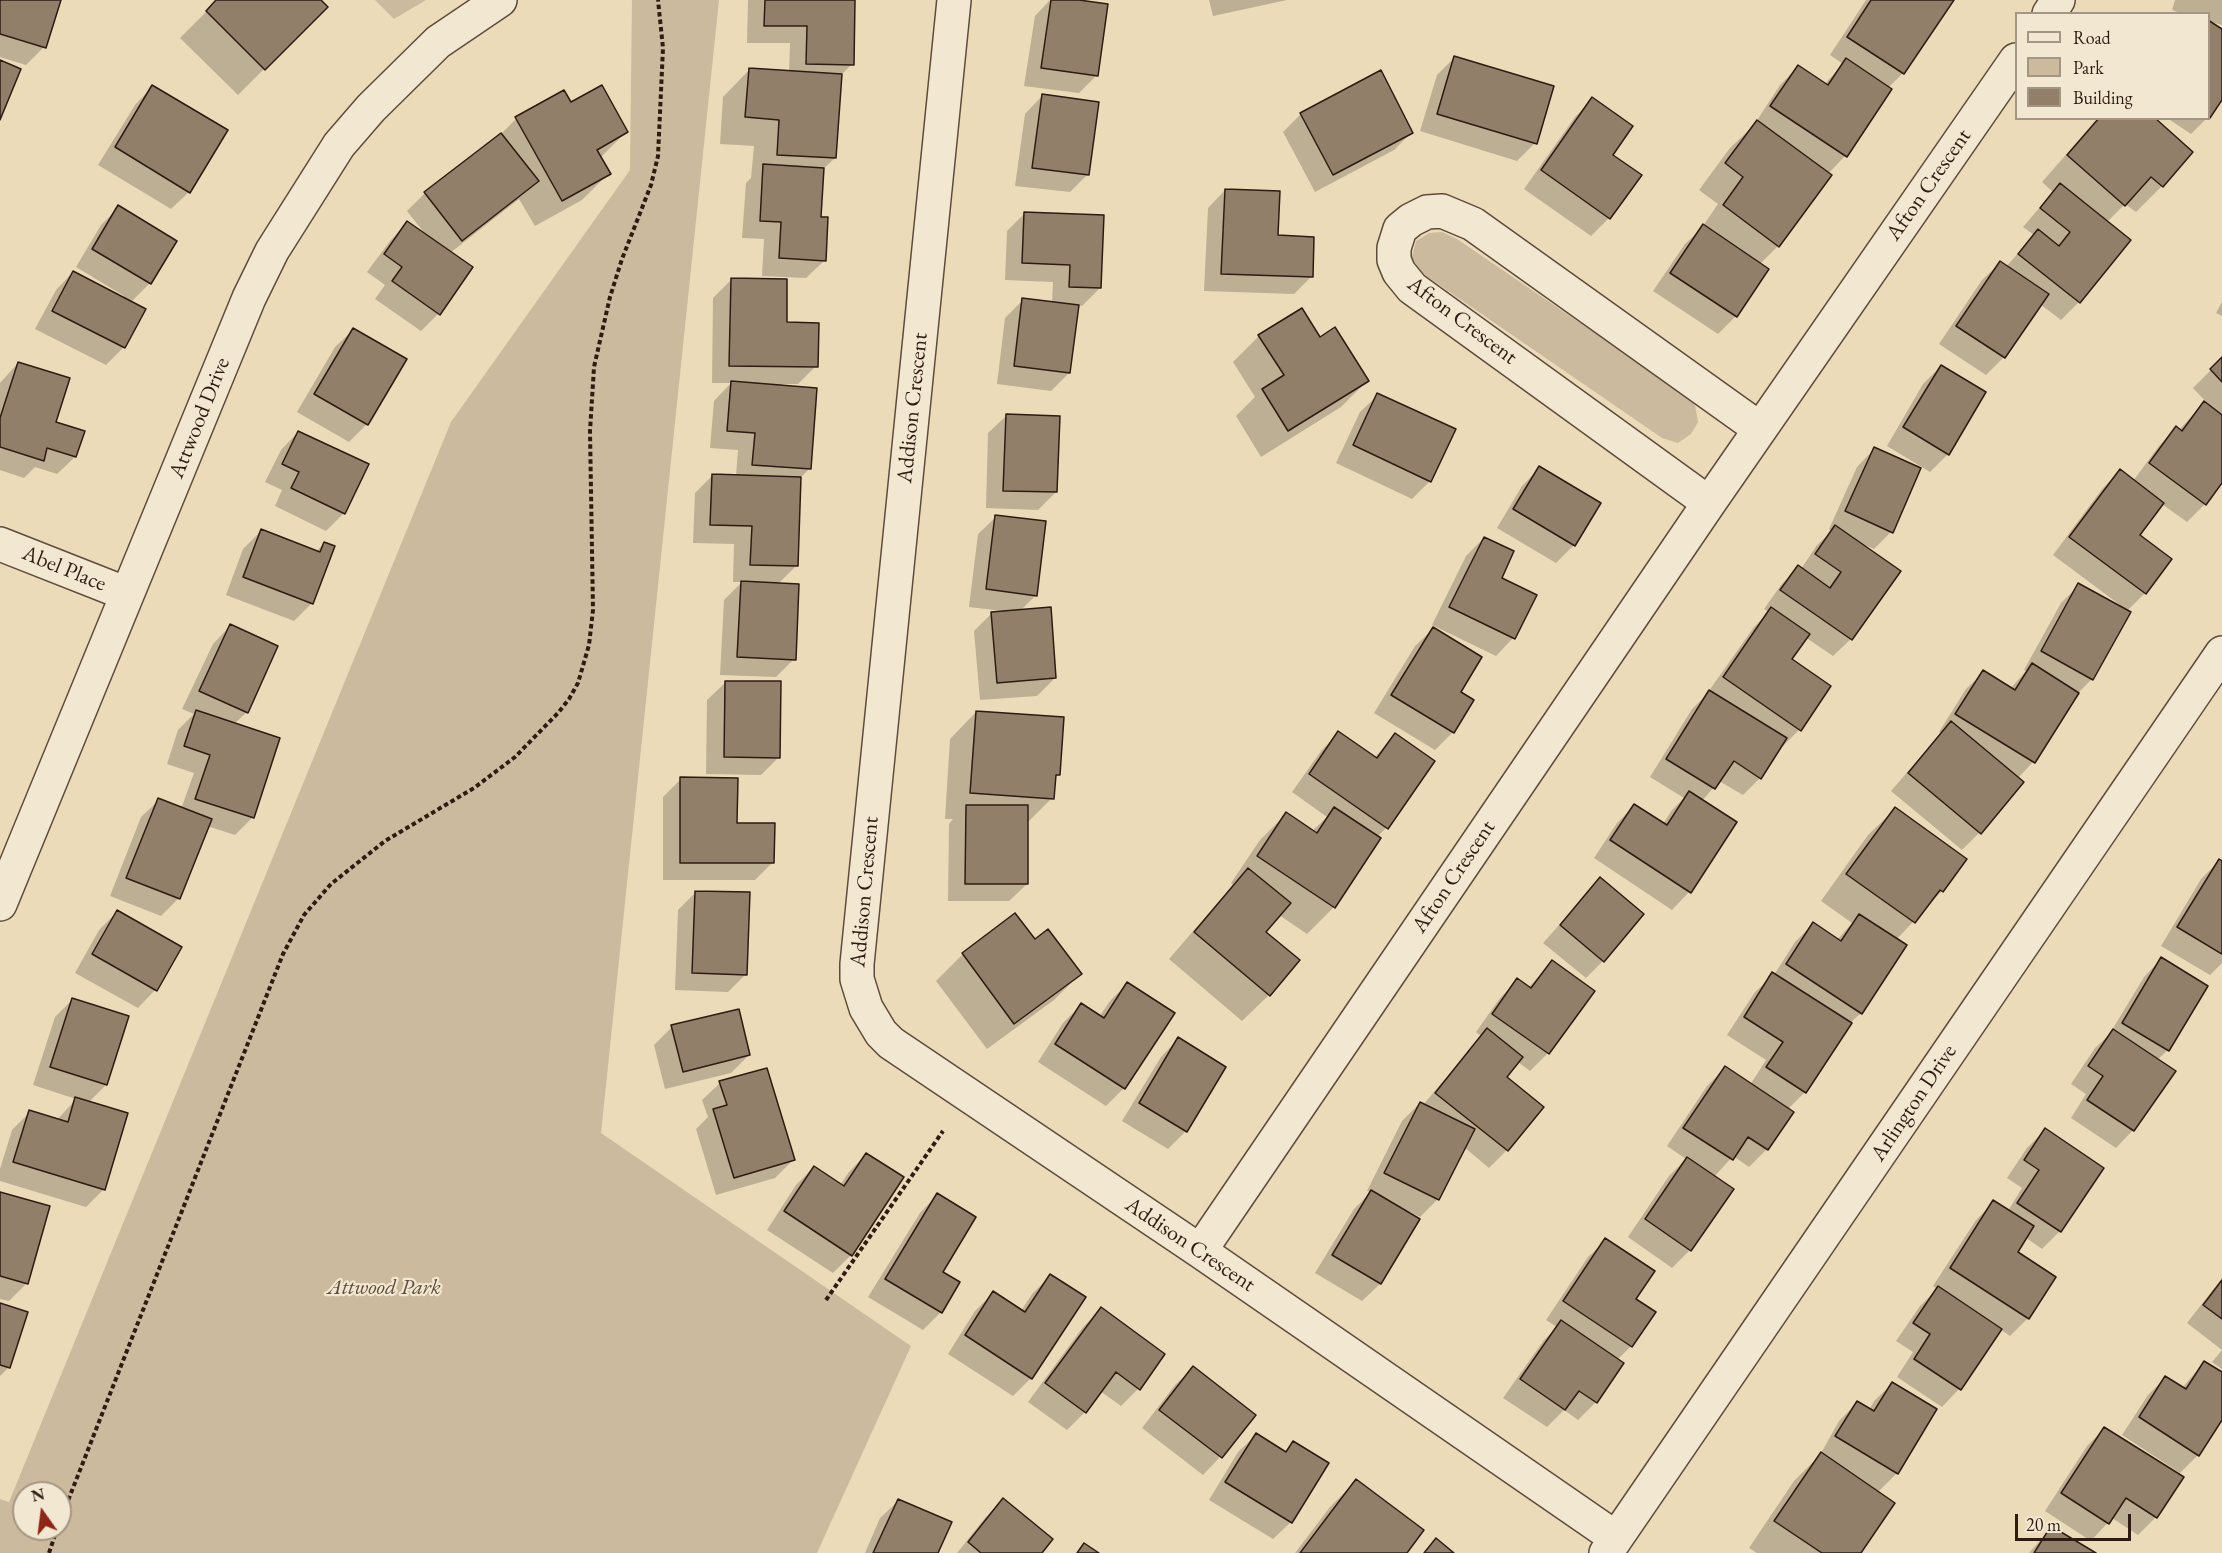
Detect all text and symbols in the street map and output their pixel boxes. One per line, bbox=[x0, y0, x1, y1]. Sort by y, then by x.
legend bbox=[2015, 12, 2210, 120]
text: Road bbox=[2073, 26, 2111, 49]
text: Park bbox=[2073, 56, 2104, 79]
text: Building bbox=[2073, 86, 2133, 109]
street label: Afton Crescent bbox=[1881, 124, 1977, 246]
street label: Afton Crescent bbox=[1402, 271, 1522, 371]
street label: Addison Crescent bbox=[892, 331, 934, 485]
street label: Attwood Drive bbox=[164, 354, 236, 482]
street label: Abel Place bbox=[18, 540, 110, 598]
street label: Addison Crescent bbox=[845, 816, 885, 968]
street label: Afton Crescent bbox=[1407, 816, 1501, 938]
street label: Arlington Drive bbox=[1865, 1040, 1963, 1166]
street label: Addison Crescent bbox=[1120, 1192, 1260, 1298]
park label: Attwood Park bbox=[327, 1275, 441, 1301]
north arrow bbox=[12, 1481, 72, 1541]
text: N bbox=[29, 1483, 47, 1507]
scale bar bbox=[2018, 1502, 2134, 1540]
text: 20 m bbox=[2026, 1513, 2061, 1536]

